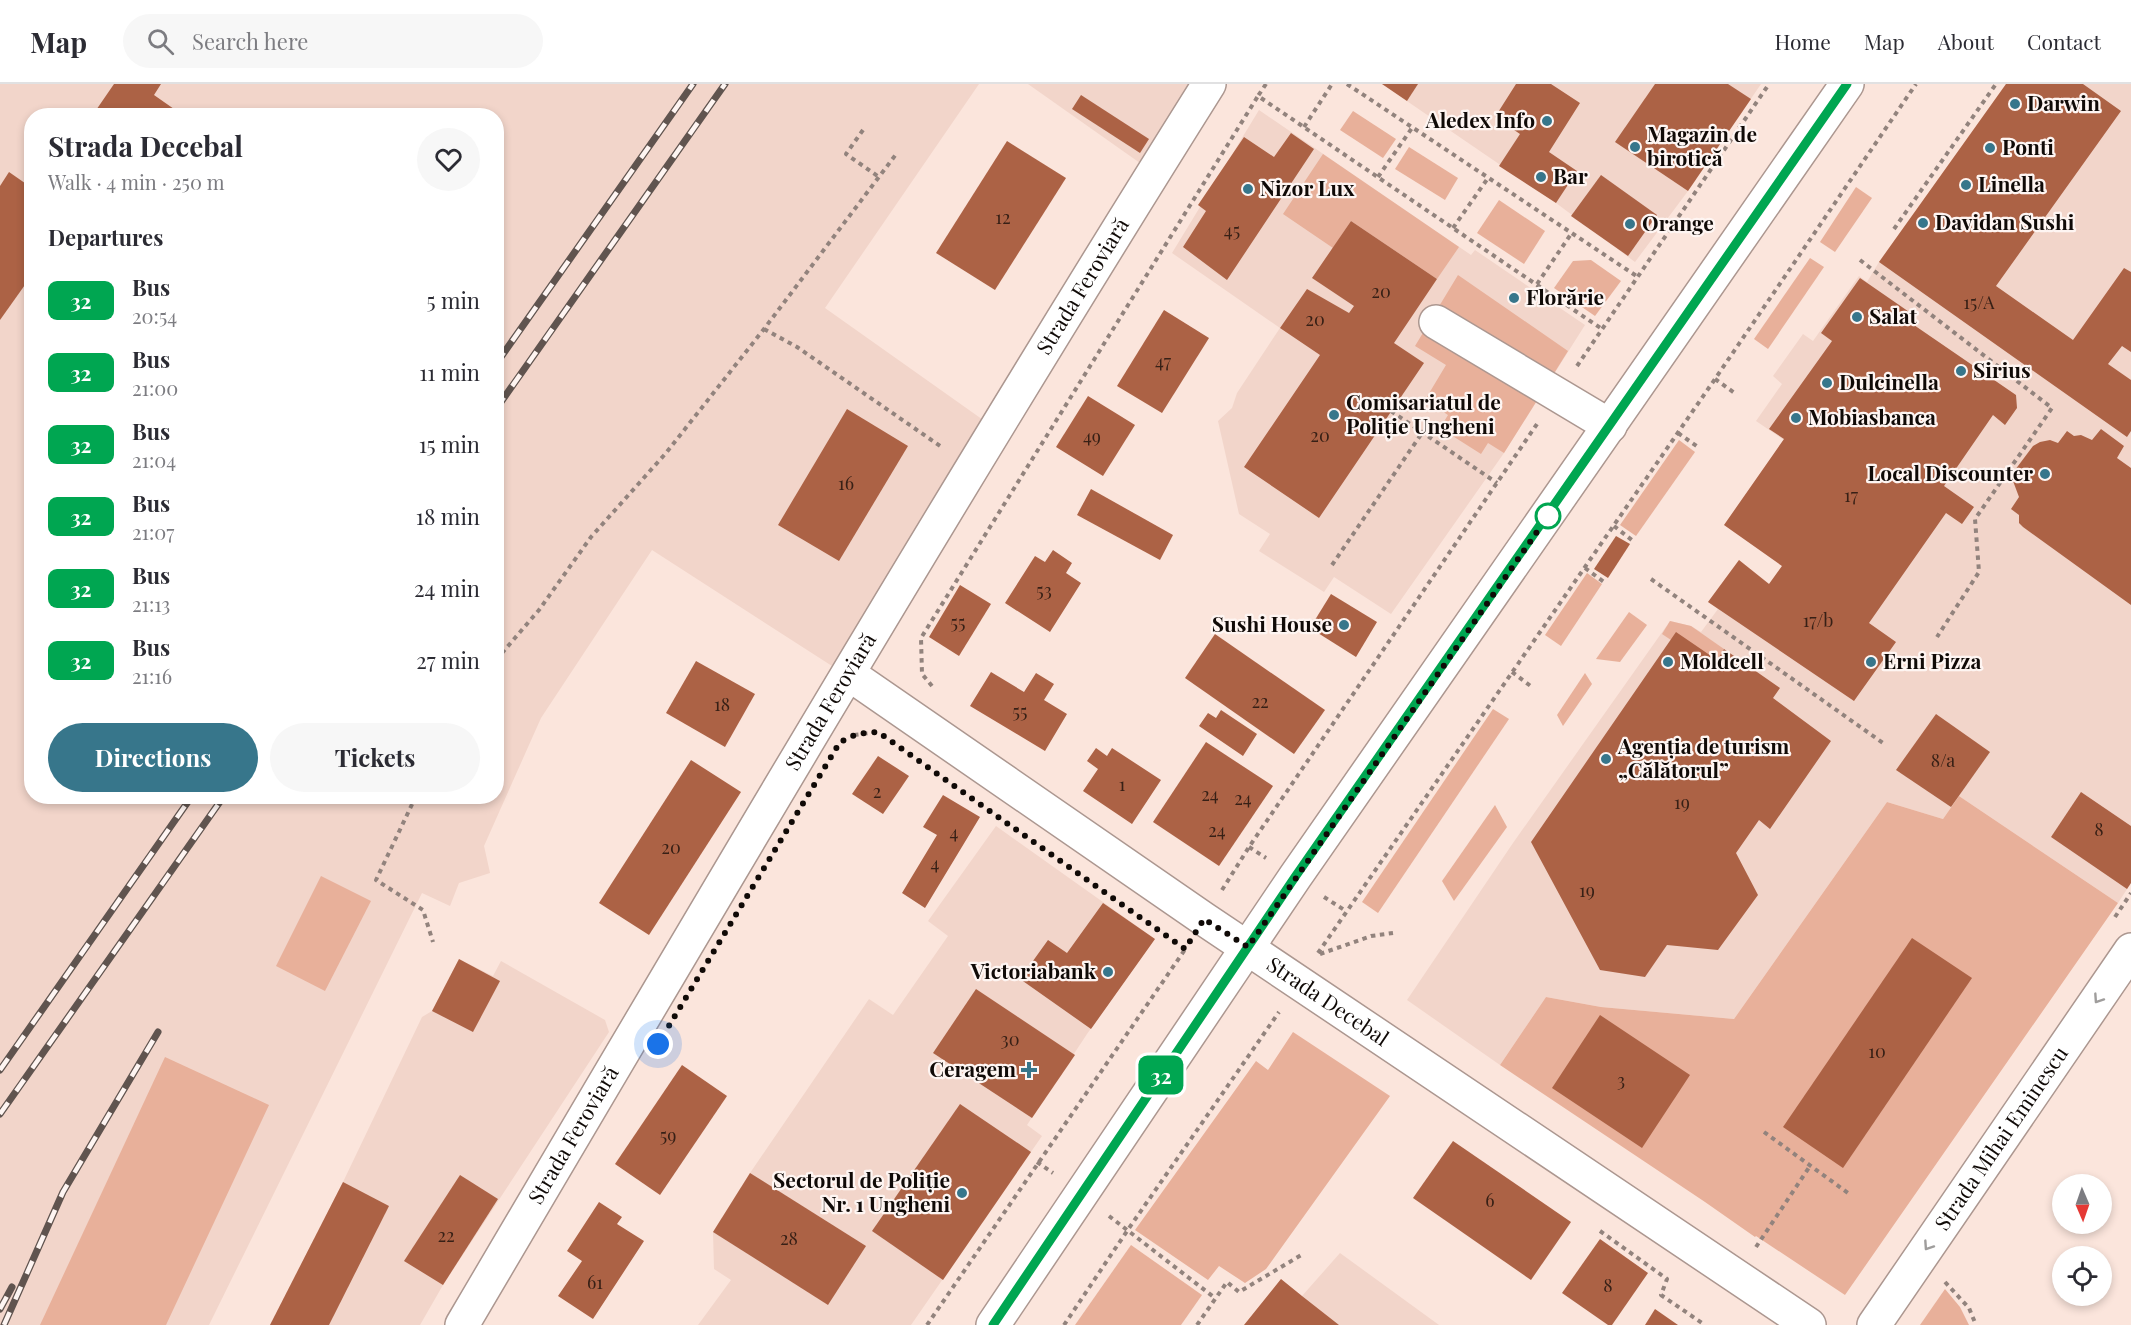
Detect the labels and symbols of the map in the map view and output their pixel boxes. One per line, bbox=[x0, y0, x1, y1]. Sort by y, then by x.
place label: Darwin bbox=[2027, 88, 2100, 116]
marker: Darwin bbox=[2008, 97, 2022, 111]
place label: Aledex Info bbox=[1425, 105, 1535, 133]
marker: Aledex Info bbox=[1540, 114, 1554, 128]
place label: Magazin de birotică bbox=[1647, 119, 1757, 171]
place label: Ponti bbox=[2002, 132, 2054, 160]
marker: Magazin de birotică bbox=[1628, 140, 1642, 154]
marker: Ponti bbox=[1983, 141, 1997, 155]
place label: Bar bbox=[1553, 161, 1588, 189]
place label: Linella bbox=[1978, 169, 2045, 197]
marker: Bar bbox=[1534, 170, 1548, 184]
place label: Nizor Lux bbox=[1260, 173, 1355, 201]
marker: Linella bbox=[1959, 178, 1973, 192]
marker: Nizor Lux bbox=[1241, 182, 1255, 196]
house number: 12 bbox=[995, 205, 1011, 229]
place label: Davidan Sushi bbox=[1935, 207, 2075, 235]
place label: Orange bbox=[1642, 208, 1714, 236]
street label: Strada Feroviară bbox=[1029, 212, 1134, 359]
marker: Davidan Sushi bbox=[1916, 216, 1930, 230]
marker: Orange bbox=[1623, 217, 1637, 231]
house number: 45 bbox=[1224, 218, 1240, 242]
house number: 20 bbox=[1371, 279, 1391, 303]
place label: Florărie bbox=[1526, 282, 1604, 310]
house number: 15/A bbox=[1963, 290, 1995, 314]
marker: Florărie bbox=[1507, 291, 1521, 305]
place label: Salat bbox=[1869, 301, 1918, 329]
house number: 20 bbox=[1305, 307, 1325, 331]
marker: Salat bbox=[1850, 310, 1864, 324]
house number: 47 bbox=[1155, 349, 1172, 373]
place label: Sirius bbox=[1973, 355, 2031, 383]
marker: Sirius bbox=[1954, 364, 1968, 378]
place label: Dulcinella bbox=[1839, 367, 1939, 395]
marker: Dulcinella bbox=[1820, 376, 1834, 390]
place label: Comisariatul de Poliție Ungheni bbox=[1346, 387, 1501, 440]
place label: Mobiasbanca bbox=[1808, 402, 1936, 430]
marker: Comisariatul de Poliție Ungheni bbox=[1327, 408, 1341, 422]
marker: Mobiasbanca bbox=[1789, 411, 1803, 425]
house number: 20 bbox=[1310, 423, 1330, 447]
house number: 49 bbox=[1083, 424, 1101, 448]
place label: Local Discounter bbox=[1867, 458, 2033, 486]
marker: Local Discounter bbox=[2038, 467, 2052, 481]
house number: 16 bbox=[838, 471, 854, 495]
house number: 17 bbox=[1844, 483, 1859, 507]
unlabelled marker bbox=[1535, 503, 1561, 529]
house number: 53 bbox=[1036, 578, 1052, 602]
house number: 17/b bbox=[1803, 608, 1833, 632]
place label: Sushi House bbox=[1212, 609, 1332, 637]
house number: 55 bbox=[951, 610, 965, 634]
marker: Sushi House bbox=[1337, 618, 1351, 632]
street label: Strada Feroviară bbox=[777, 627, 881, 775]
place label: Moldcell bbox=[1680, 646, 1764, 674]
place label: Erni Pizza bbox=[1883, 646, 1982, 674]
marker: Moldcell bbox=[1661, 655, 1675, 669]
marker: Erni Pizza bbox=[1864, 655, 1878, 669]
house number: 22 bbox=[1251, 689, 1269, 713]
house number: 18 bbox=[714, 692, 730, 716]
house number: 55 bbox=[1013, 699, 1027, 723]
place label: Agenția de turism „Călătorul” bbox=[1617, 731, 1789, 783]
house number: 8/a bbox=[1931, 748, 1955, 772]
marker: Agenția de turism „Călătorul” bbox=[1599, 752, 1613, 766]
house number: 1 bbox=[1119, 772, 1126, 796]
house number: 2 bbox=[873, 779, 881, 803]
house number: 24 bbox=[1201, 782, 1219, 806]
house number: 24 bbox=[1234, 786, 1252, 810]
house number: 19 bbox=[1674, 790, 1690, 814]
house number: 8 bbox=[2094, 817, 2104, 841]
house number: 24 bbox=[1208, 818, 1226, 842]
house number: 4 bbox=[950, 820, 959, 844]
house number: 20 bbox=[661, 835, 681, 859]
house number: 4 bbox=[931, 851, 940, 875]
house number: 19 bbox=[1579, 878, 1595, 902]
street label: Strada Decebal bbox=[1262, 949, 1395, 1051]
place label: Victoriabank bbox=[970, 956, 1097, 984]
marker: Victoriabank bbox=[1101, 965, 1115, 979]
one-way arrow bbox=[2094, 992, 2105, 1003]
house number: 30 bbox=[1001, 1027, 1019, 1051]
your location bbox=[643, 1029, 673, 1059]
house number: 10 bbox=[1868, 1039, 1886, 1063]
street label: Strada Mihai Eminescu bbox=[1927, 1040, 2073, 1235]
place label: Ceragem bbox=[929, 1054, 1016, 1082]
line badge: 32 bbox=[1134, 1056, 1188, 1094]
street label: Strada Feroviară bbox=[520, 1060, 624, 1208]
marker: Ceragem bbox=[1020, 1061, 1038, 1079]
house number: 3 bbox=[1617, 1068, 1625, 1092]
house number: 59 bbox=[660, 1123, 676, 1147]
place label: Sectorul de Poliție Nr. 1 Ungheni bbox=[773, 1165, 950, 1217]
north arrow bbox=[2052, 1174, 2112, 1234]
marker: Sectorul de Poliție Nr. 1 Ungheni bbox=[955, 1186, 969, 1200]
house number: 6 bbox=[1485, 1188, 1495, 1212]
house number: 22 bbox=[437, 1223, 455, 1247]
house number: 28 bbox=[780, 1226, 798, 1250]
one-way arrow bbox=[1924, 1239, 1935, 1250]
house number: 61 bbox=[587, 1270, 603, 1294]
house number: 8 bbox=[1603, 1273, 1613, 1297]

